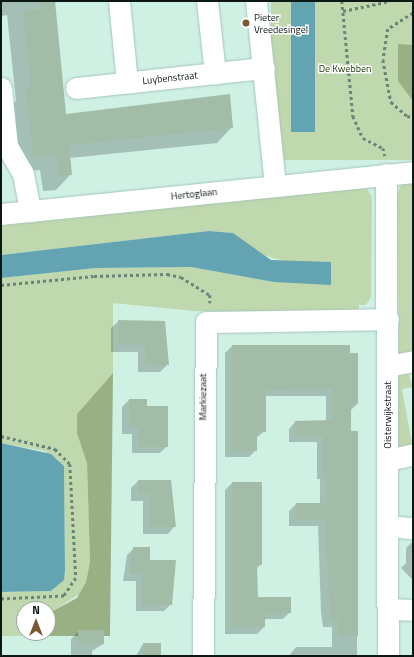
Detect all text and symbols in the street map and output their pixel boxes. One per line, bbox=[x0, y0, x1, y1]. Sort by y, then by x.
place label: Pieter Vreedesingel bbox=[254, 11, 308, 34]
marker: Pieter Vreedesingel bbox=[241, 18, 251, 28]
park label: De Kwebben bbox=[319, 63, 371, 75]
street label: Luybenstraat bbox=[142, 69, 198, 87]
street label: Hertoglaan bbox=[170, 186, 218, 202]
street label: Markiezaat bbox=[197, 374, 209, 420]
street label: Oisterwijkstraat bbox=[382, 381, 394, 449]
north arrow bbox=[16, 601, 56, 641]
text: N bbox=[32, 602, 40, 618]

